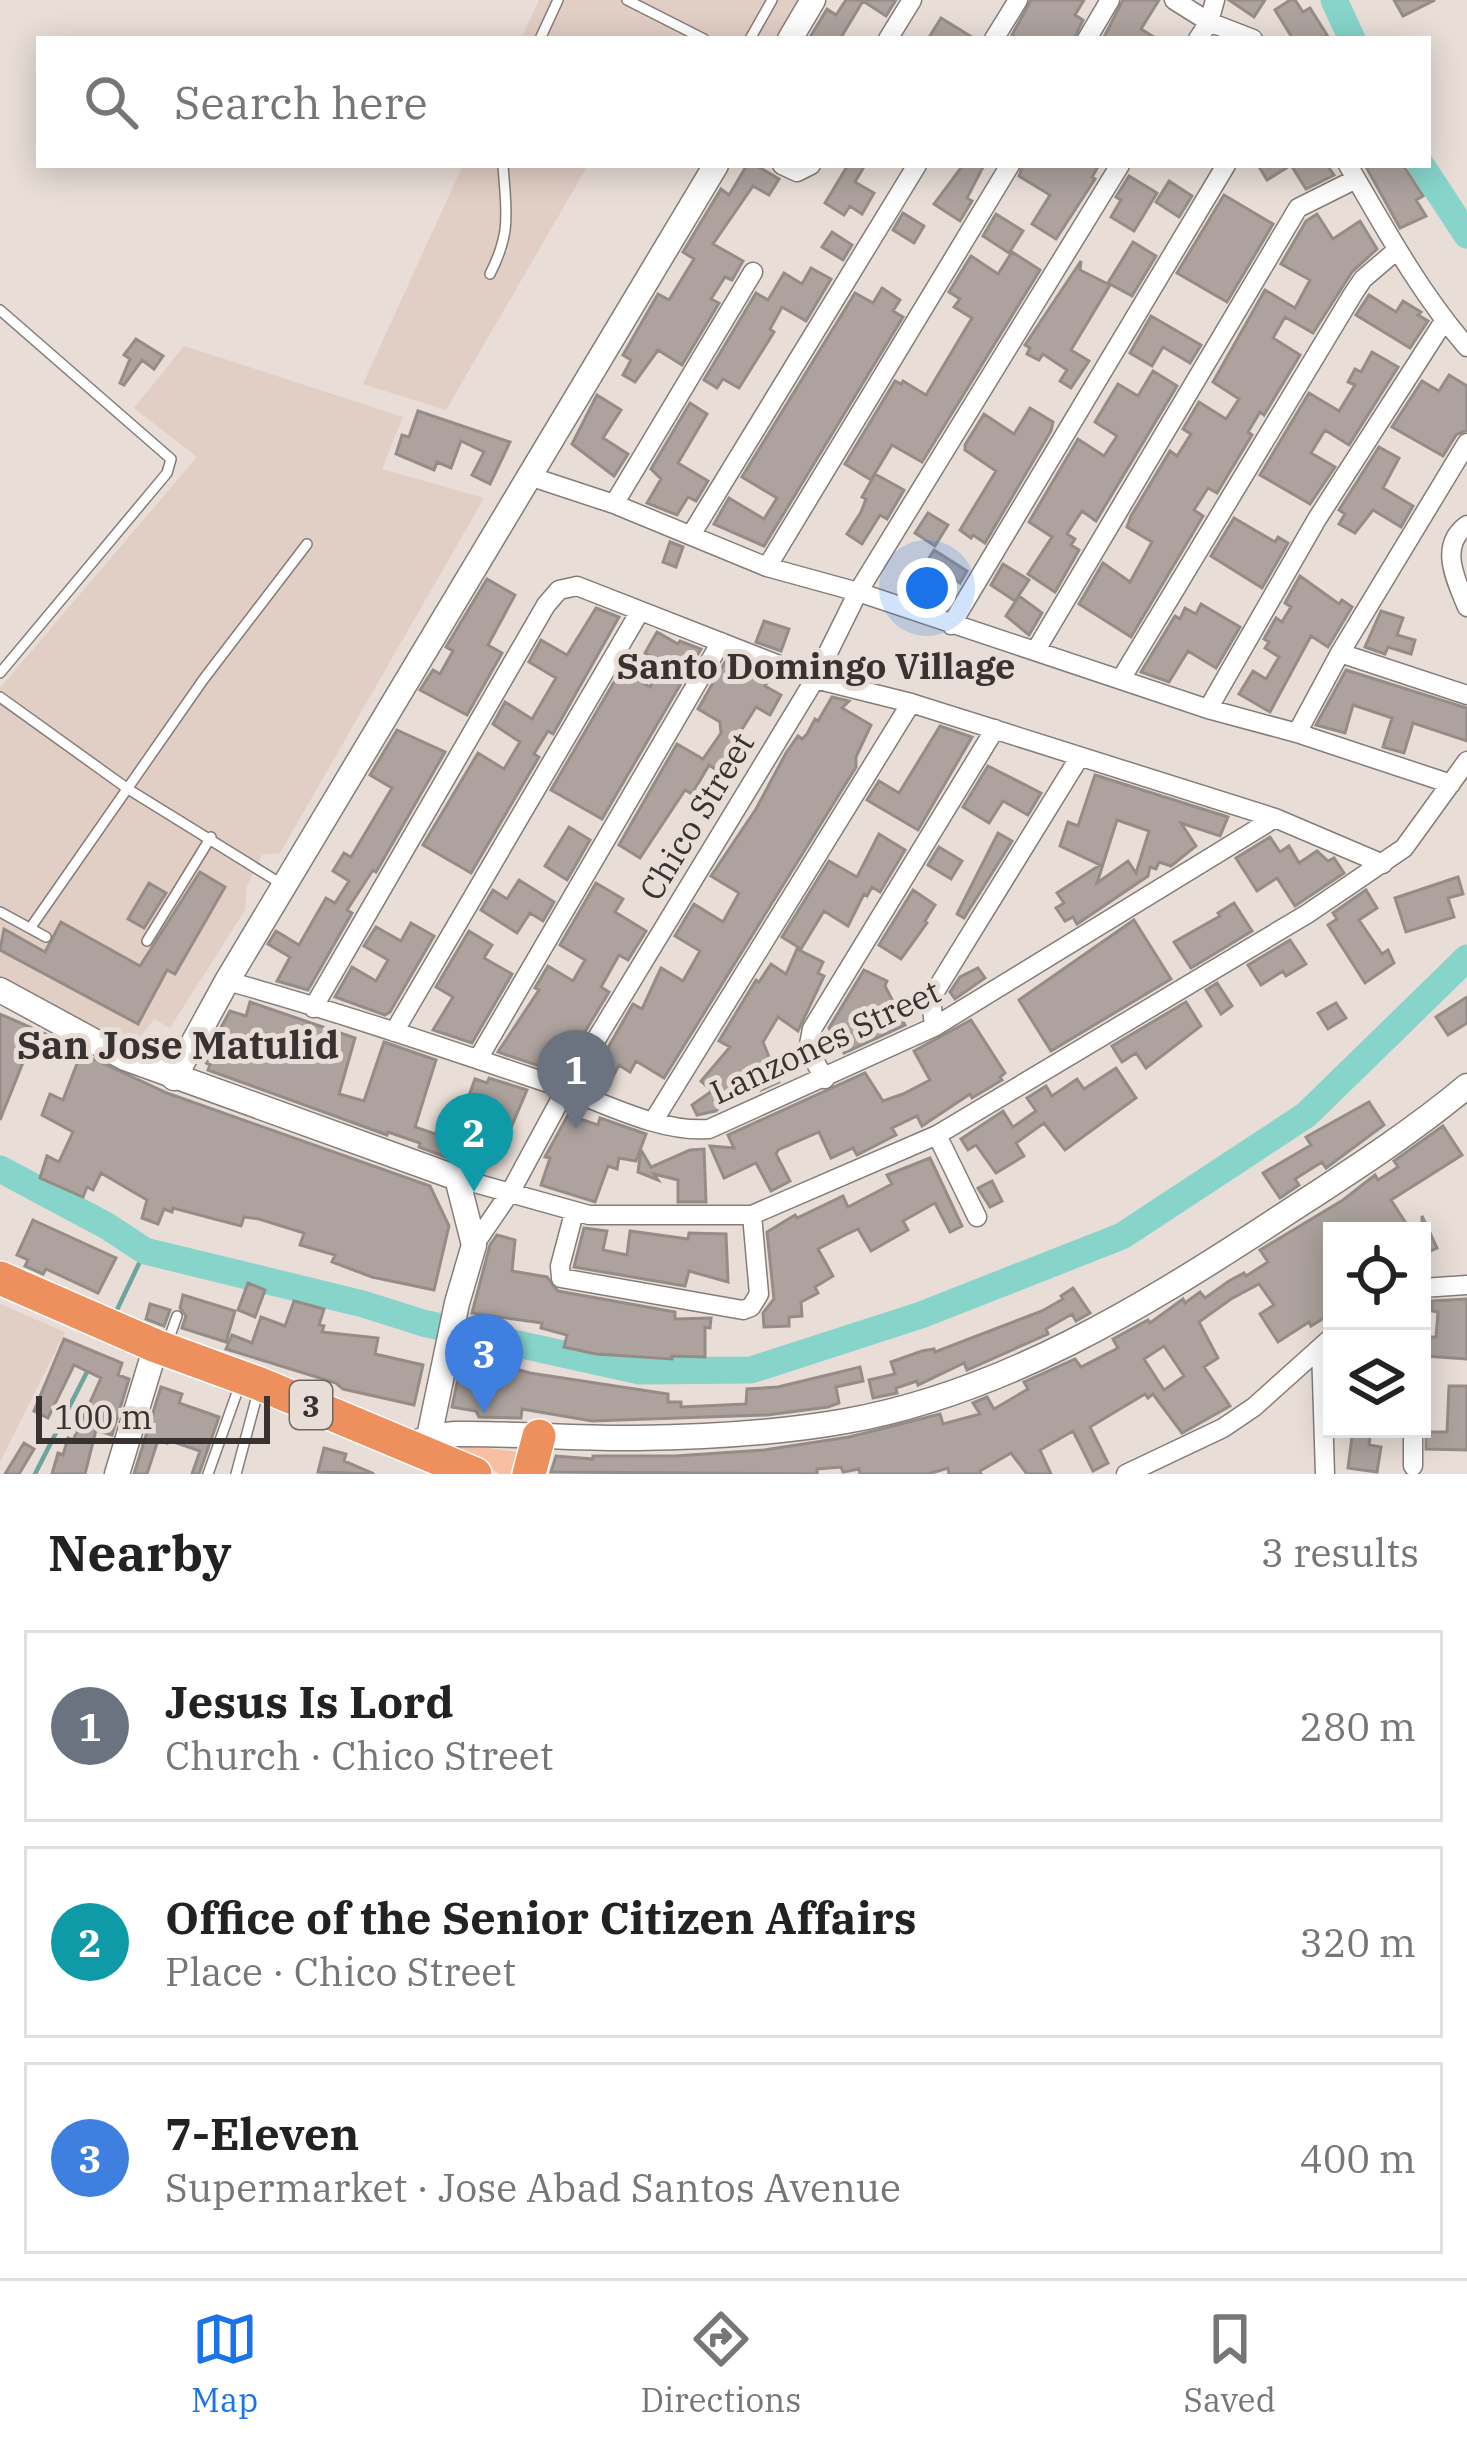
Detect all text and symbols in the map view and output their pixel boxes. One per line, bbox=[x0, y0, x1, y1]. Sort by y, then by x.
search box bbox=[36, 36, 1431, 168]
icon: search bbox=[78, 69, 144, 135]
text: Search here bbox=[174, 73, 428, 131]
your location bbox=[897, 558, 957, 618]
district label: Santo Domingo Village bbox=[617, 642, 1016, 689]
street label: Chico Street bbox=[629, 724, 763, 908]
street label: Lanzones Street bbox=[703, 969, 947, 1113]
district label: San Jose Matulid bbox=[17, 1019, 339, 1070]
pin: 1 bbox=[537, 1030, 615, 1129]
pin: 2 bbox=[435, 1093, 513, 1192]
map controls bbox=[1323, 1222, 1431, 1438]
button: locate bbox=[1323, 1222, 1431, 1330]
pin: 3 bbox=[445, 1314, 523, 1413]
button: layers bbox=[1323, 1330, 1431, 1438]
road number: 3 bbox=[290, 1381, 332, 1429]
scale bar bbox=[36, 1390, 270, 1443]
text: 100 m bbox=[54, 1395, 153, 1438]
text: Nearby bbox=[48, 1519, 232, 1585]
text: 3 results bbox=[1261, 1527, 1419, 1578]
text: Jesus Is Lord bbox=[165, 1672, 454, 1730]
text: 1 bbox=[78, 1701, 102, 1752]
text: 280 m bbox=[1300, 1701, 1416, 1752]
text: Church · Chico Street bbox=[165, 1730, 554, 1781]
text: Office of the Senior Citizen Affairs bbox=[165, 1888, 917, 1946]
text: 2 bbox=[78, 1917, 102, 1968]
text: 320 m bbox=[1300, 1917, 1416, 1968]
text: Place · Chico Street bbox=[165, 1946, 516, 1997]
text: 7-Eleven bbox=[165, 2104, 359, 2162]
text: 3 bbox=[78, 2133, 102, 2184]
text: 400 m bbox=[1300, 2133, 1416, 2184]
text: Supermarket · Jose Abad Santos Avenue bbox=[165, 2162, 901, 2213]
tab: Map bbox=[191, 2306, 258, 2421]
tab: Directions bbox=[640, 2306, 801, 2421]
tab: Saved bbox=[1183, 2306, 1276, 2421]

